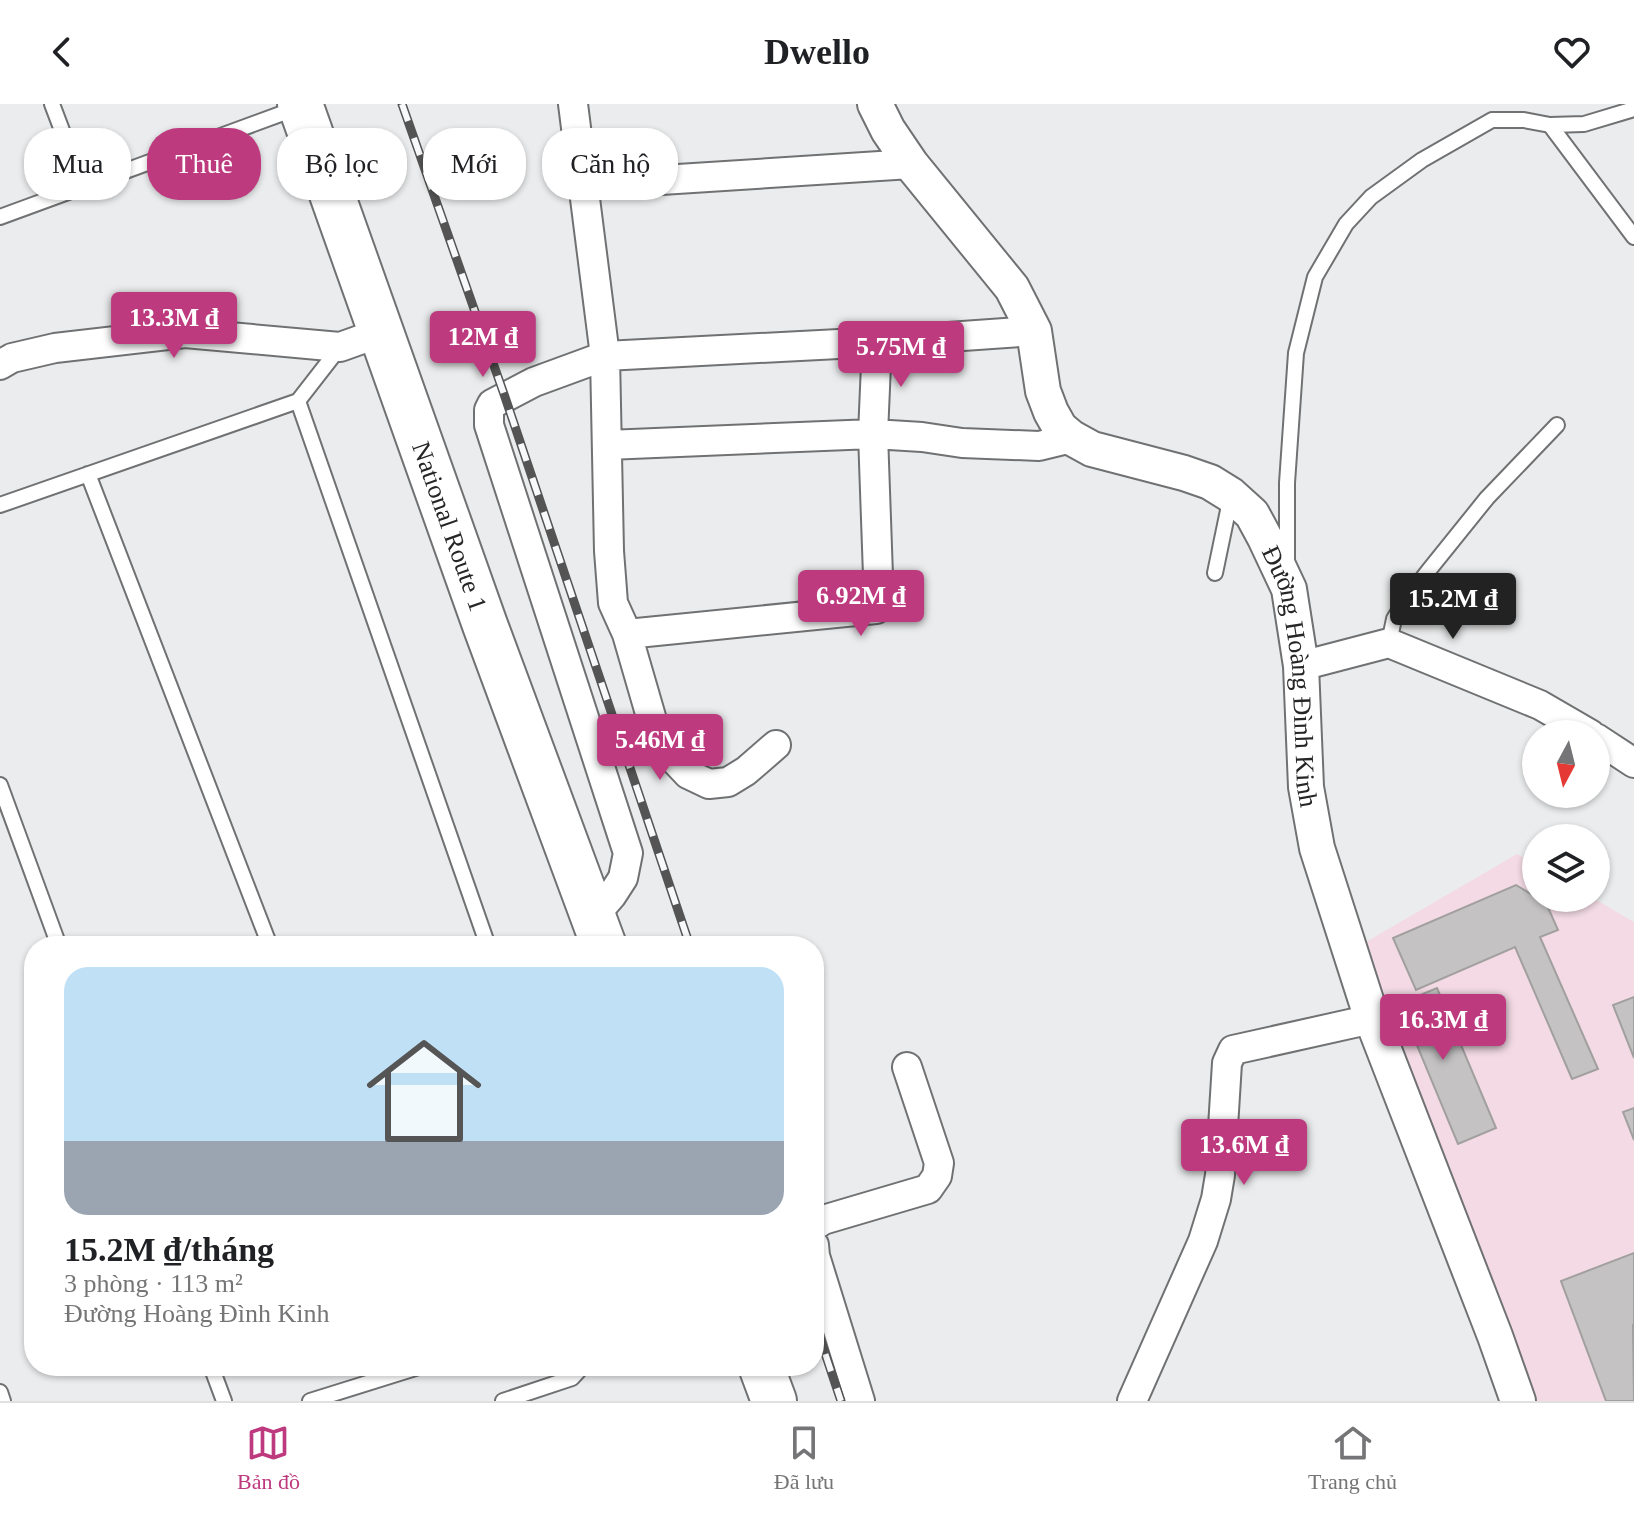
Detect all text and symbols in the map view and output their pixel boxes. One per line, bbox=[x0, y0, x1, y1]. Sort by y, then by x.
icon: back bbox=[40, 30, 84, 74]
icon: heart bbox=[1550, 30, 1594, 74]
text: Dwello bbox=[764, 32, 870, 72]
chip: Mua bbox=[24, 128, 131, 200]
chip: Thuê bbox=[147, 128, 261, 200]
chip: Bộ lọc bbox=[277, 128, 407, 200]
chip: Mới bbox=[423, 128, 526, 200]
chip: Căn hộ bbox=[542, 128, 678, 200]
pin: 13.3M ₫ bbox=[100, 292, 248, 360]
text: 13.3M ₫ bbox=[129, 303, 219, 332]
pin: 12M ₫ bbox=[427, 311, 539, 379]
pin: 5.75M ₫ bbox=[827, 321, 975, 389]
text: 12M ₫ bbox=[448, 322, 518, 351]
text: 5.75M ₫ bbox=[856, 332, 946, 361]
street label: National Route 1 bbox=[407, 438, 493, 615]
street label: Đường Hoàng Đình Kinh bbox=[1256, 541, 1324, 809]
pin: 6.92M ₫ bbox=[787, 570, 935, 638]
pin: 15.2M ₫ bbox=[1379, 573, 1527, 641]
text: 6.92M ₫ bbox=[816, 581, 906, 610]
text: 15.2M ₫ bbox=[1408, 584, 1498, 613]
pin: 5.46M ₫ bbox=[586, 714, 734, 782]
north arrow bbox=[1522, 720, 1610, 808]
map controls bbox=[1522, 720, 1610, 912]
text: 5.46M ₫ bbox=[615, 725, 705, 754]
button: layers bbox=[1522, 824, 1610, 912]
pin: 16.3M ₫ bbox=[1369, 994, 1517, 1062]
text: 16.3M ₫ bbox=[1398, 1005, 1488, 1034]
icon: home bbox=[352, 1019, 496, 1163]
pin: 13.6M ₫ bbox=[1170, 1119, 1318, 1187]
text: 13.6M ₫ bbox=[1199, 1130, 1289, 1159]
text: 15.2M ₫/tháng bbox=[64, 1231, 274, 1268]
text: 3 phòng · 113 m² bbox=[64, 1269, 243, 1298]
text: Đường Hoàng Đình Kinh bbox=[64, 1299, 329, 1328]
tab: Bản đồ bbox=[237, 1421, 300, 1495]
tab: Đã lưu bbox=[774, 1421, 834, 1495]
tab: Trang chủ bbox=[1308, 1421, 1397, 1495]

